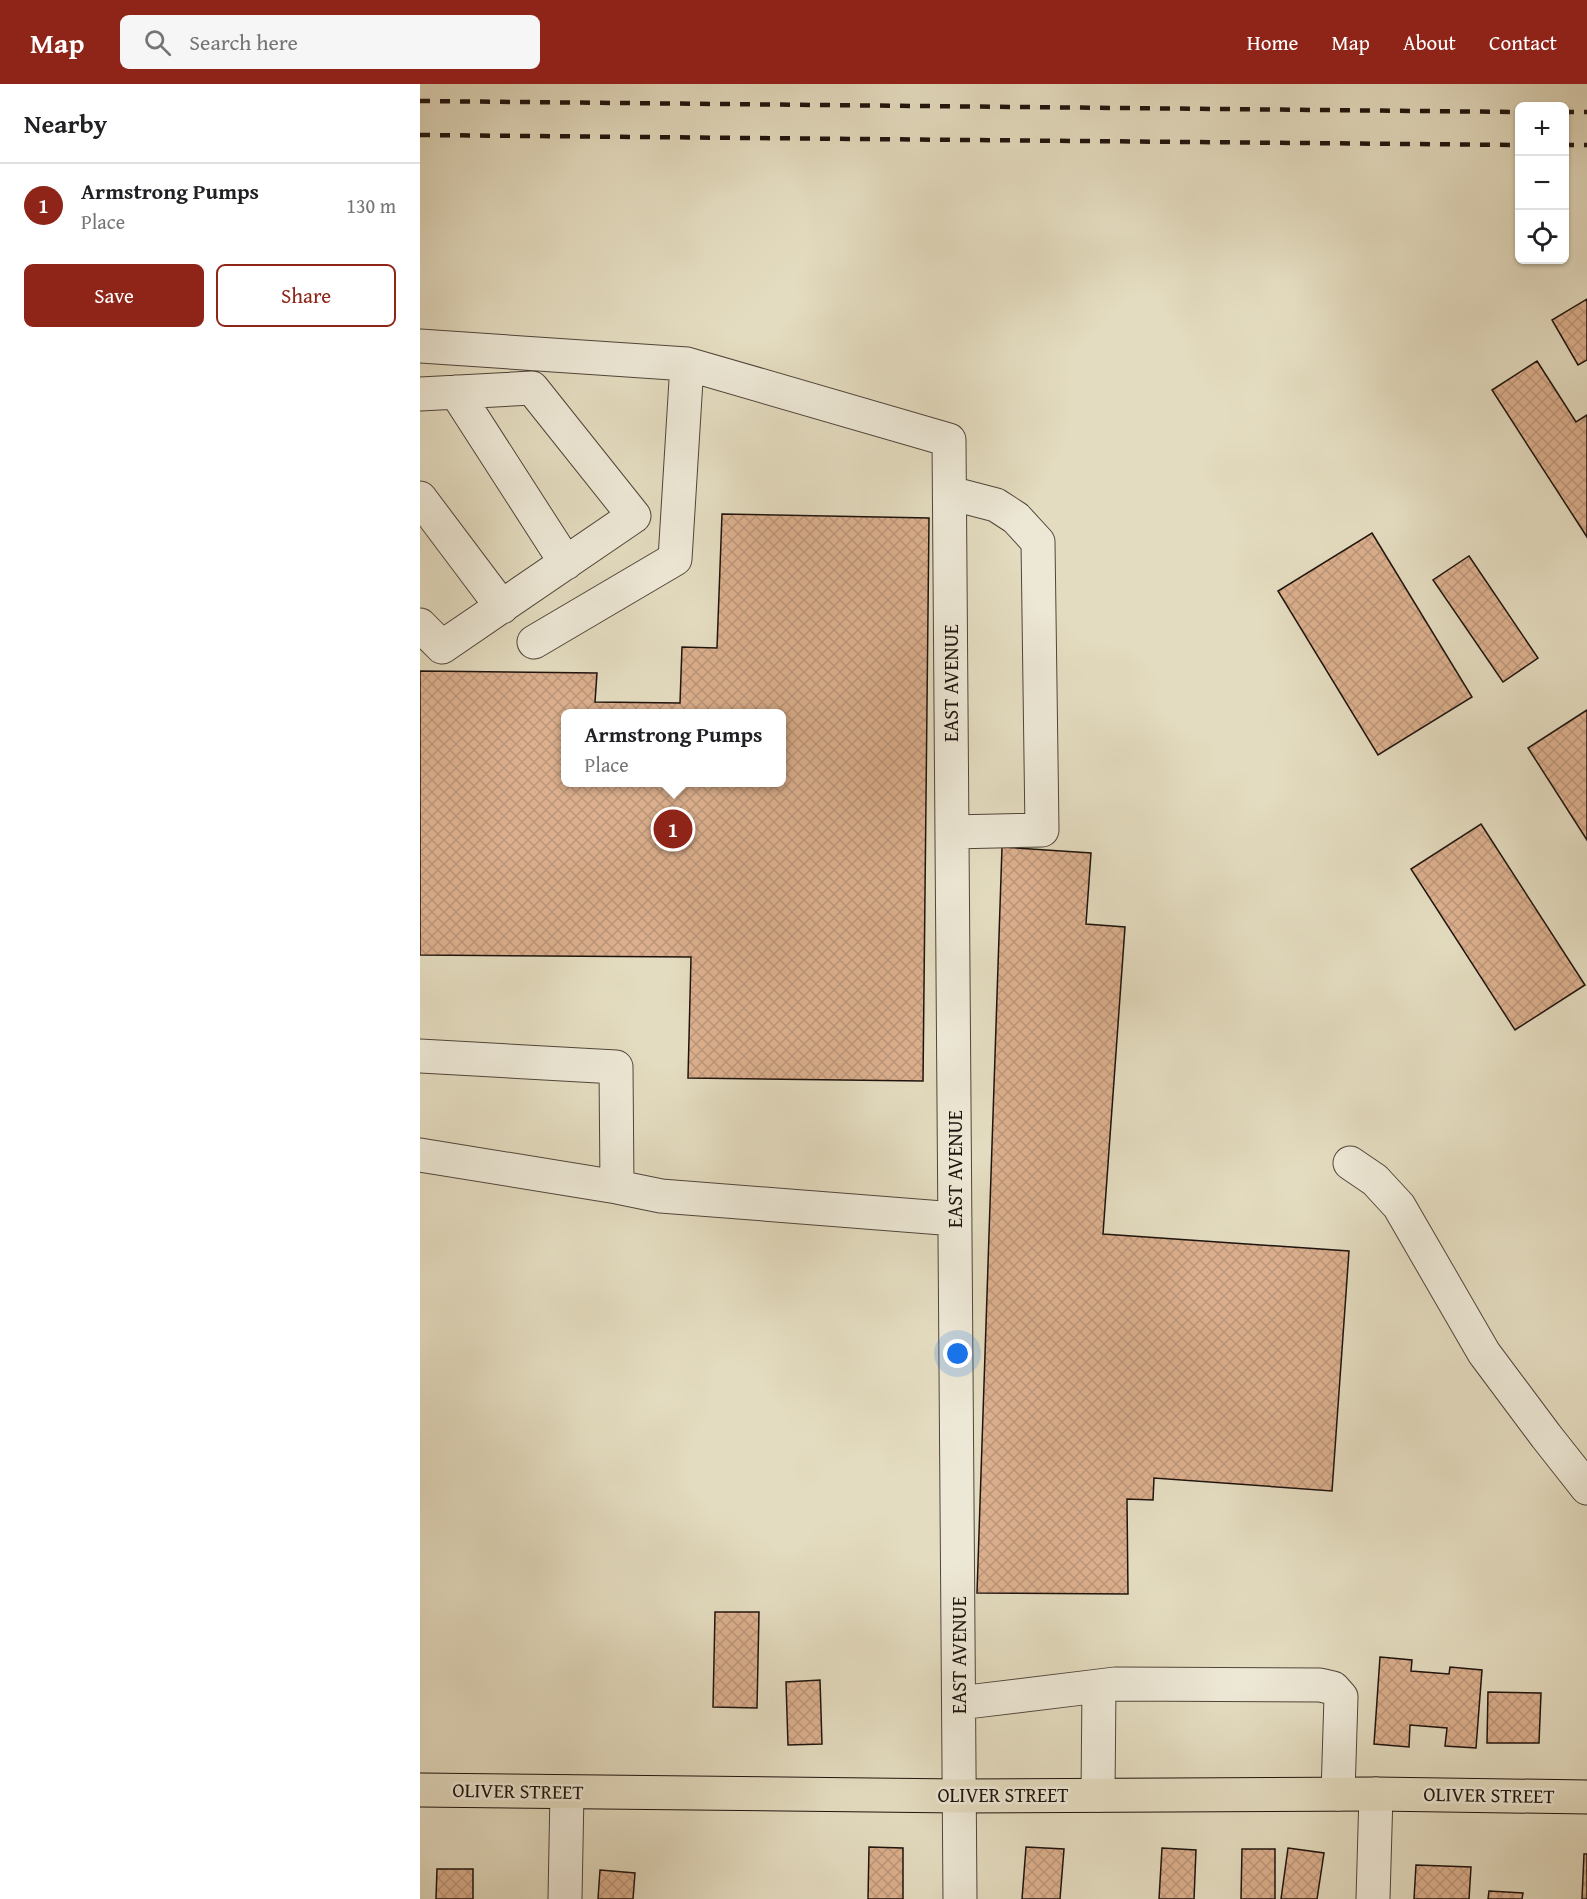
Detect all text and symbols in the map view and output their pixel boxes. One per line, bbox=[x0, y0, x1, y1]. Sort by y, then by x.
search box bbox=[120, 15, 540, 69]
text: Map bbox=[30, 22, 84, 63]
icon: search bbox=[141, 26, 174, 59]
text: Search here bbox=[189, 26, 298, 58]
text: Home bbox=[1247, 27, 1298, 58]
text: Map bbox=[1331, 27, 1370, 58]
text: About bbox=[1403, 27, 1456, 58]
text: Contact bbox=[1489, 27, 1557, 58]
map controls bbox=[1515, 102, 1569, 264]
button: + bbox=[1515, 102, 1569, 156]
text: Nearby bbox=[24, 104, 107, 143]
button: − bbox=[1515, 156, 1569, 210]
text: Armstrong Pumps bbox=[81, 175, 259, 207]
text: 1 bbox=[38, 191, 49, 220]
text: 130 m bbox=[346, 191, 396, 220]
text: Place bbox=[81, 207, 125, 236]
button: locate bbox=[1515, 210, 1569, 264]
button: Save bbox=[24, 264, 204, 327]
button: Share bbox=[216, 264, 396, 327]
street label: EAST AVENUE bbox=[936, 624, 965, 742]
popup bbox=[561, 709, 786, 787]
text: Armstrong Pumps bbox=[585, 718, 762, 750]
text: Place bbox=[585, 750, 629, 779]
pin: 1 bbox=[654, 806, 692, 852]
street label: EAST AVENUE bbox=[940, 1110, 969, 1228]
your location bbox=[943, 1339, 972, 1368]
street label: EAST AVENUE bbox=[944, 1596, 973, 1714]
street label: OLIVER STREET bbox=[452, 1775, 584, 1806]
street label: OLIVER STREET bbox=[1423, 1779, 1555, 1810]
street label: OLIVER STREET bbox=[937, 1780, 1069, 1809]

